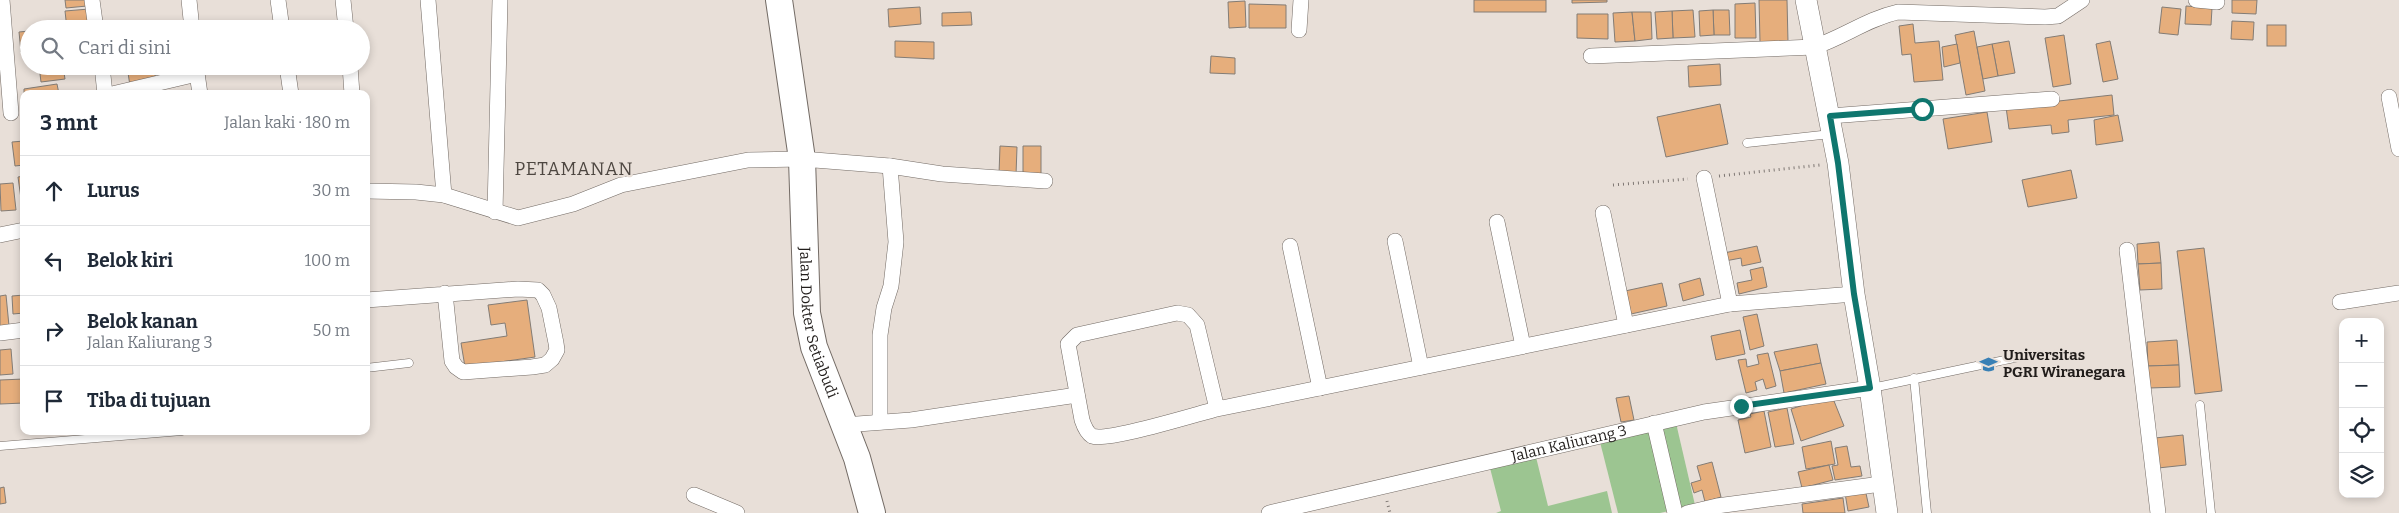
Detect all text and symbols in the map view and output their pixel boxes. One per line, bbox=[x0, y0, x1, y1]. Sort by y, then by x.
search box bbox=[20, 20, 370, 75]
icon: search bbox=[38, 34, 66, 62]
text: Cari di sini bbox=[78, 36, 171, 59]
route start bbox=[1911, 98, 1934, 121]
text: 3 mnt bbox=[40, 110, 98, 136]
text: Jalan kaki · 180 m bbox=[224, 113, 350, 132]
district label: PETAMANAN bbox=[515, 158, 633, 180]
icon: ahead bbox=[40, 177, 68, 205]
text: Lurus bbox=[87, 179, 140, 202]
text: 30 m bbox=[312, 181, 350, 200]
street label: Jalan Dokter Setiabudi bbox=[796, 246, 842, 401]
icon: left bbox=[40, 247, 68, 275]
text: Belok kiri bbox=[87, 249, 173, 272]
text: 100 m bbox=[305, 251, 350, 270]
text: Belok kanan bbox=[87, 310, 198, 333]
icon: right bbox=[40, 317, 68, 345]
map controls bbox=[2339, 318, 2384, 498]
button: + bbox=[2339, 318, 2384, 363]
text: 50 m bbox=[313, 321, 350, 340]
text: Jalan Kaliurang 3 bbox=[87, 333, 213, 352]
place label: Universitas PGRI Wiranegara bbox=[2003, 346, 2126, 381]
school or university icon: Universitas PGRI Wiranegara bbox=[1979, 354, 1999, 374]
button: − bbox=[2339, 363, 2384, 408]
icon: arrive bbox=[40, 387, 68, 415]
text: Tiba di tujuan bbox=[87, 389, 211, 412]
route end bbox=[1730, 395, 1753, 418]
button: locate bbox=[2339, 408, 2384, 453]
street label: Jalan Kaliurang 3 bbox=[1509, 421, 1628, 466]
button: layers bbox=[2339, 453, 2384, 498]

